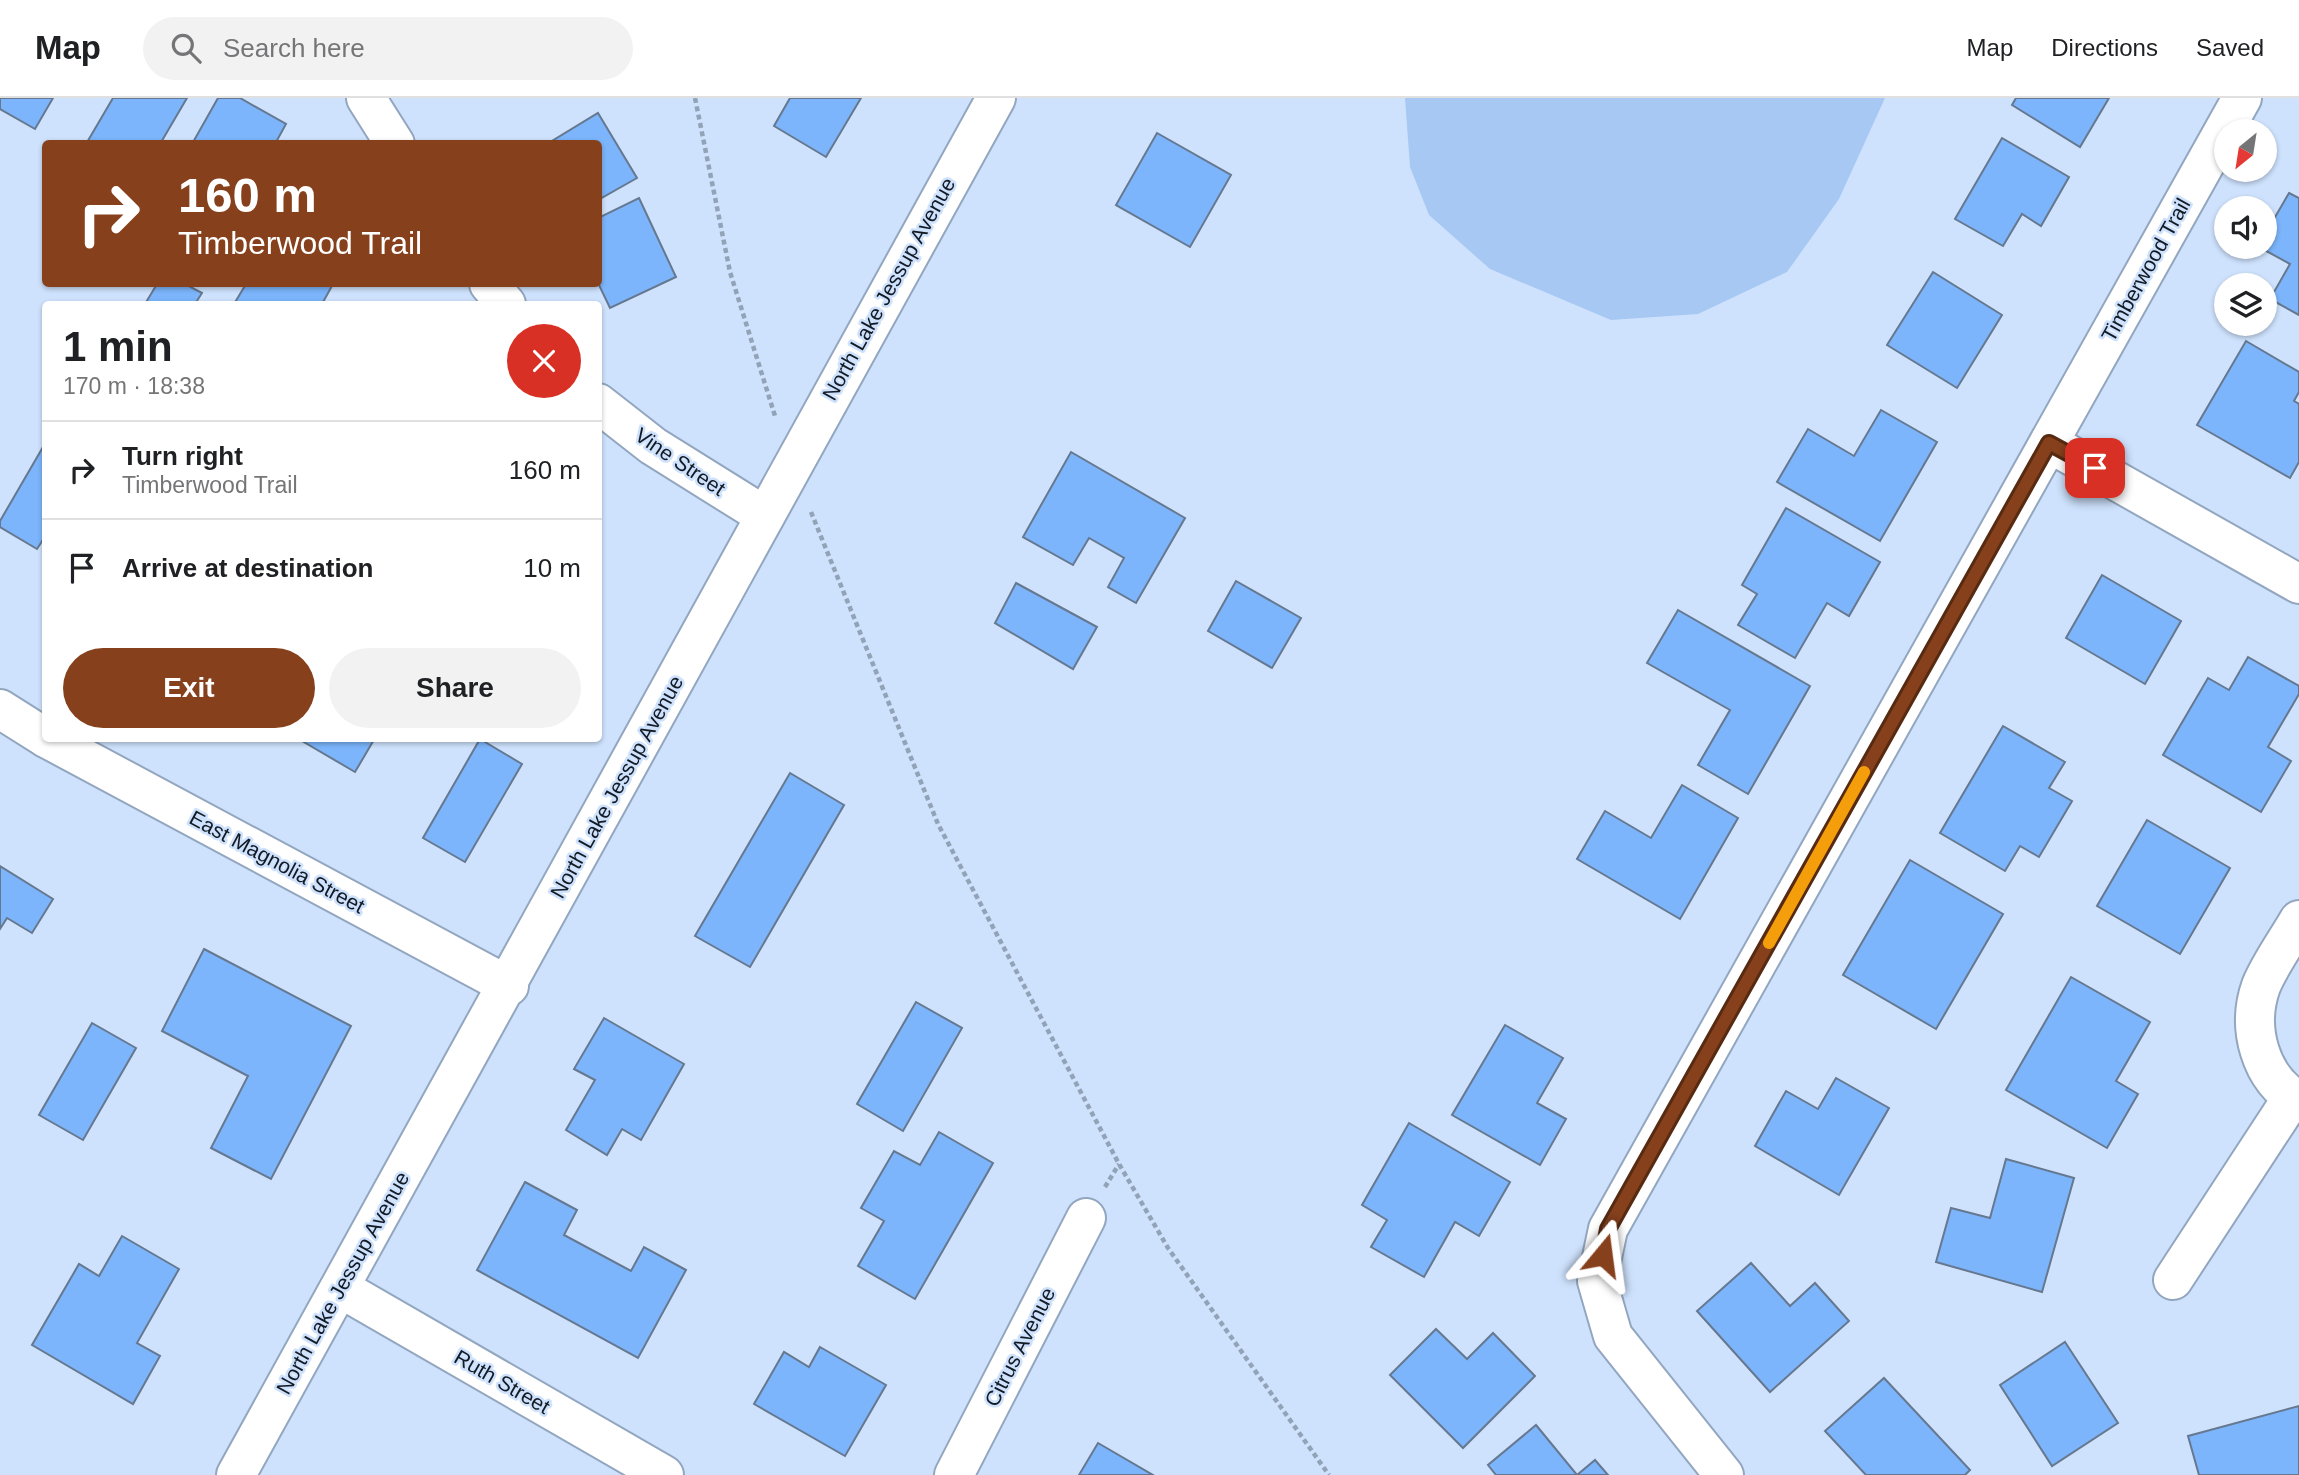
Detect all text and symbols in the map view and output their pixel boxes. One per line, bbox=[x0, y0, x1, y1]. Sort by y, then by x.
search box bbox=[143, 17, 633, 80]
text: Map bbox=[35, 29, 101, 66]
icon: search bbox=[167, 29, 205, 67]
text: Search here bbox=[223, 33, 365, 63]
text: Map bbox=[1967, 34, 2013, 61]
text: Directions bbox=[2051, 34, 2158, 61]
text: Saved bbox=[2196, 34, 2264, 61]
north arrow bbox=[2214, 119, 2277, 182]
map controls bbox=[2214, 119, 2277, 336]
icon: right bbox=[63, 168, 154, 259]
text: 160 m bbox=[178, 168, 317, 222]
street label: North Lake Jessup Avenue bbox=[818, 174, 959, 404]
street label: Timberwood Trail bbox=[2097, 194, 2194, 345]
button: sound bbox=[2214, 196, 2277, 259]
text: Timberwood Trail bbox=[178, 225, 422, 261]
button: layers bbox=[2214, 273, 2277, 336]
text: 1 min bbox=[63, 323, 173, 370]
button: close bbox=[507, 324, 581, 398]
text: 170 m · 18:38 bbox=[63, 373, 205, 399]
street label: Vine Street bbox=[631, 423, 730, 500]
pin bbox=[2065, 438, 2125, 498]
text: Turn right bbox=[122, 441, 243, 471]
icon: arrive bbox=[2076, 449, 2114, 487]
icon: right bbox=[63, 451, 101, 489]
text: 160 m bbox=[509, 455, 581, 485]
text: Timberwood Trail bbox=[122, 472, 298, 498]
icon: arrive bbox=[63, 549, 101, 587]
text: Arrive at destination bbox=[122, 553, 373, 583]
text: 10 m bbox=[523, 553, 581, 583]
button: Exit bbox=[63, 648, 315, 728]
button: Share bbox=[329, 648, 581, 728]
street label: North Lake Jessup Avenue bbox=[546, 672, 687, 902]
street label: East Magnolia Street bbox=[186, 806, 369, 918]
street label: North Lake Jessup Avenue bbox=[272, 1168, 413, 1398]
position arrow bbox=[1566, 1218, 1640, 1292]
street label: Citrus Avenue bbox=[980, 1283, 1059, 1410]
street label: Ruth Street bbox=[450, 1345, 554, 1418]

